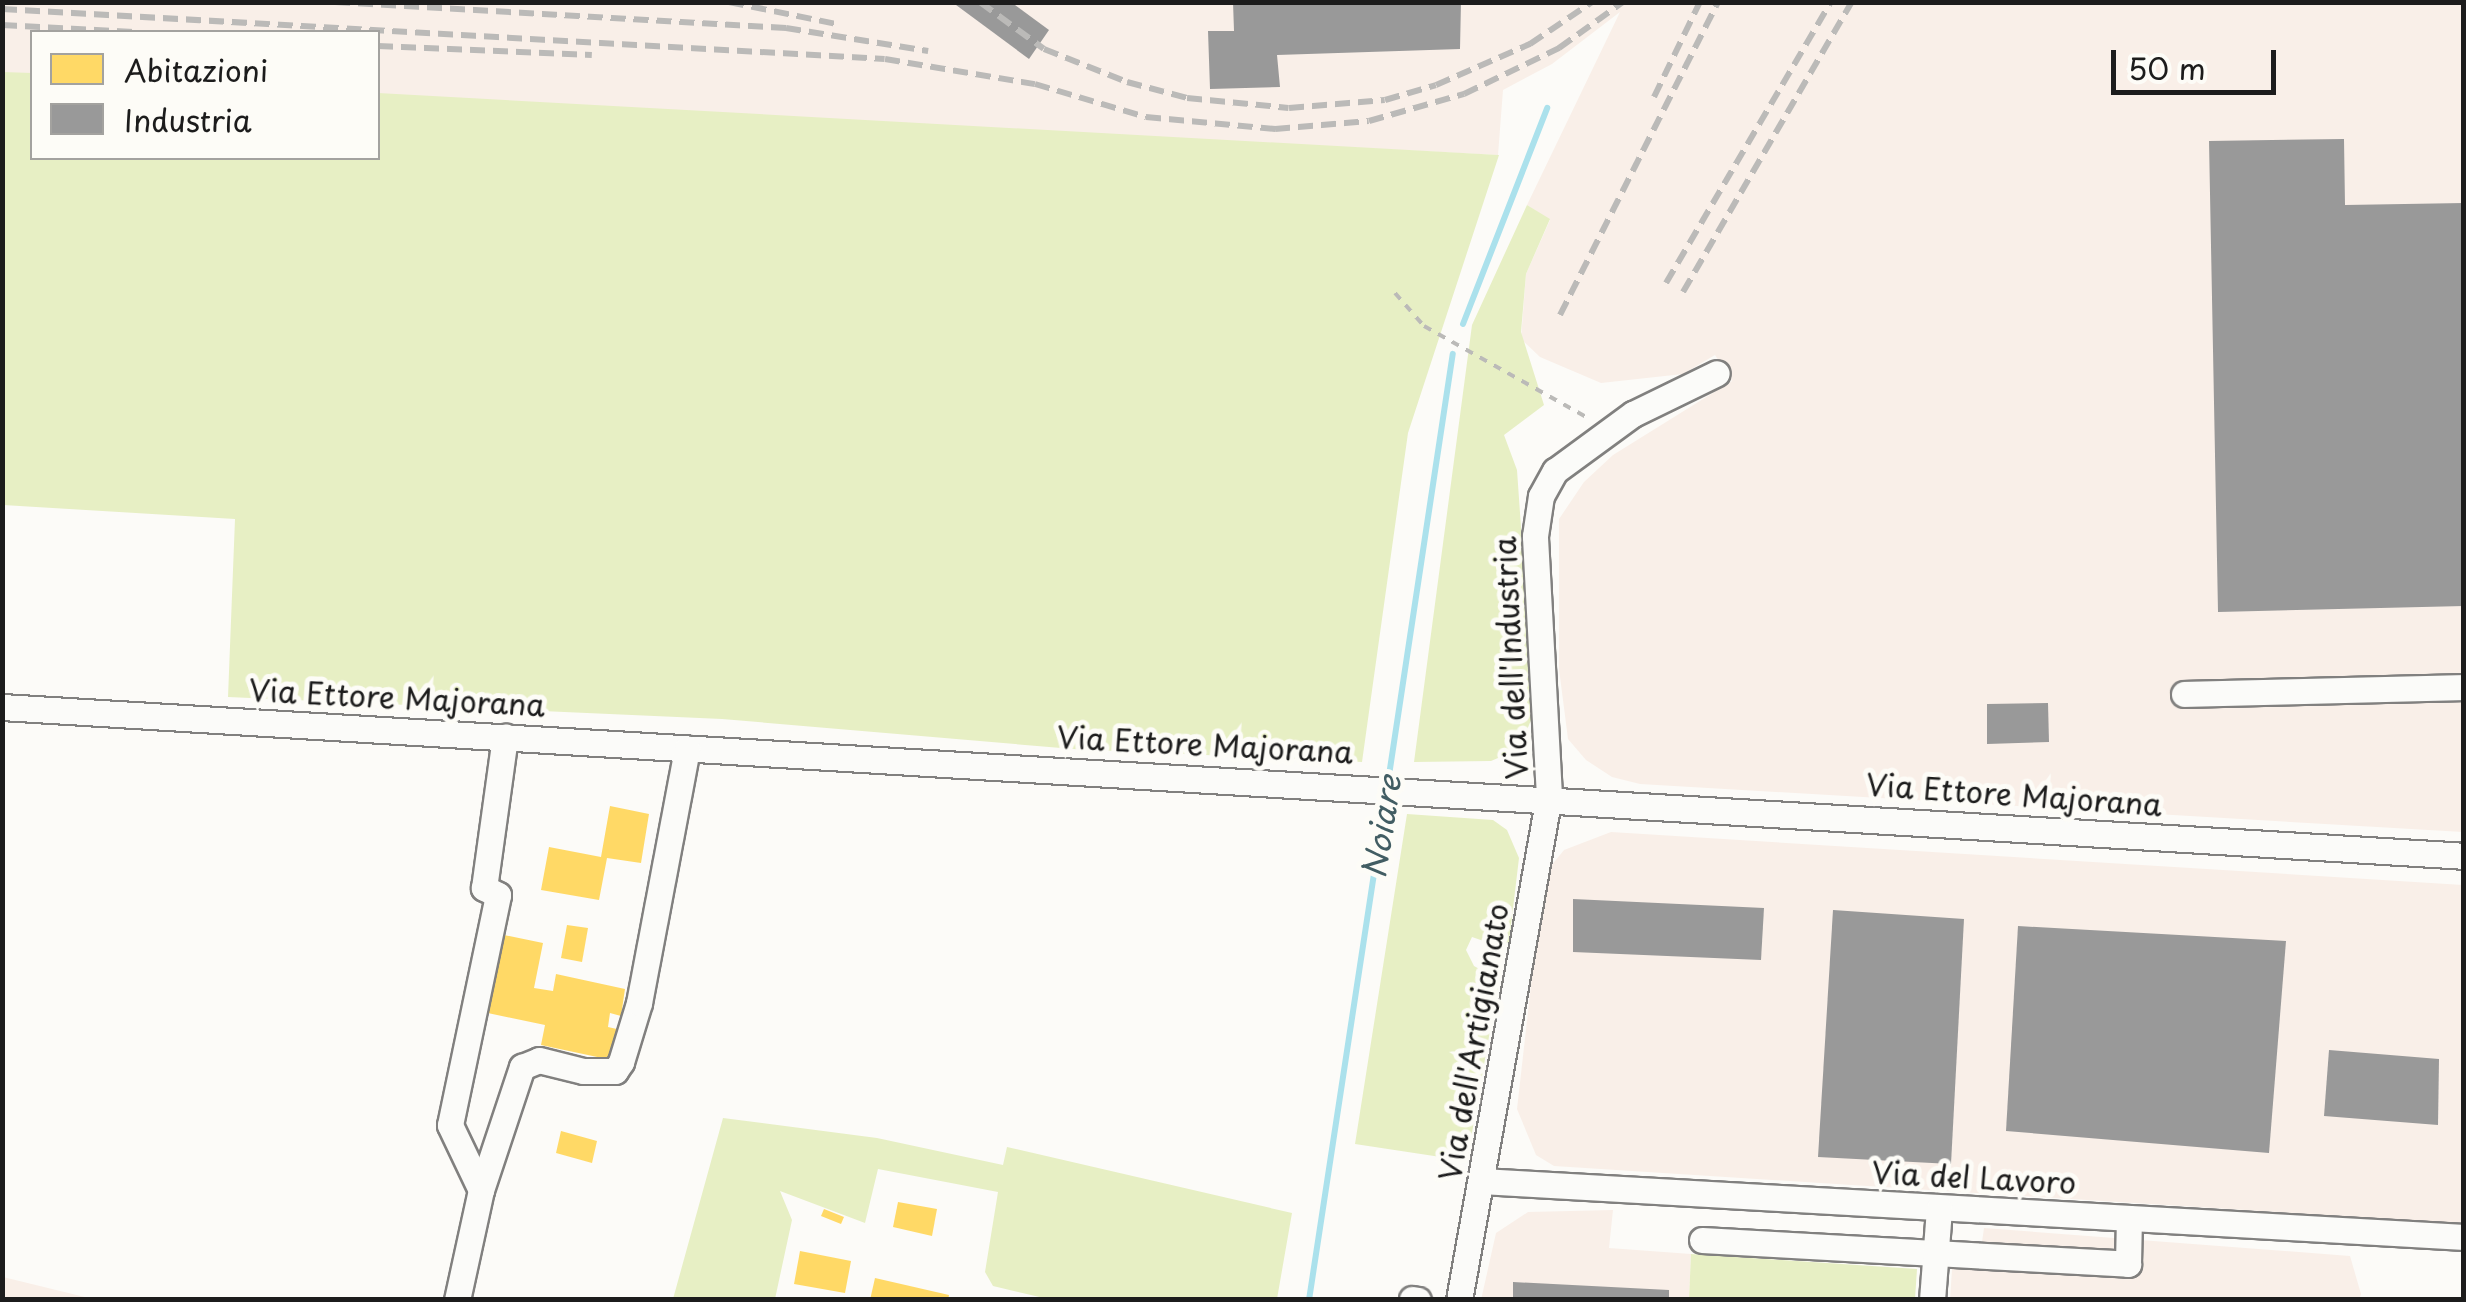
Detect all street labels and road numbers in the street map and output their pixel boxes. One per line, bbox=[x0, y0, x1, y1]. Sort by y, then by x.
street label: Via dell'Industria bbox=[1486, 536, 1534, 780]
street label: Via Ettore Majorana bbox=[248, 671, 546, 723]
street label: Via Ettore Majorana bbox=[1056, 718, 1354, 770]
street label: Via Ettore Majorana bbox=[1865, 766, 2163, 822]
street label: Via dell'Artigianato bbox=[1431, 901, 1515, 1183]
street label: Via del Lavoro bbox=[1870, 1154, 2078, 1200]

